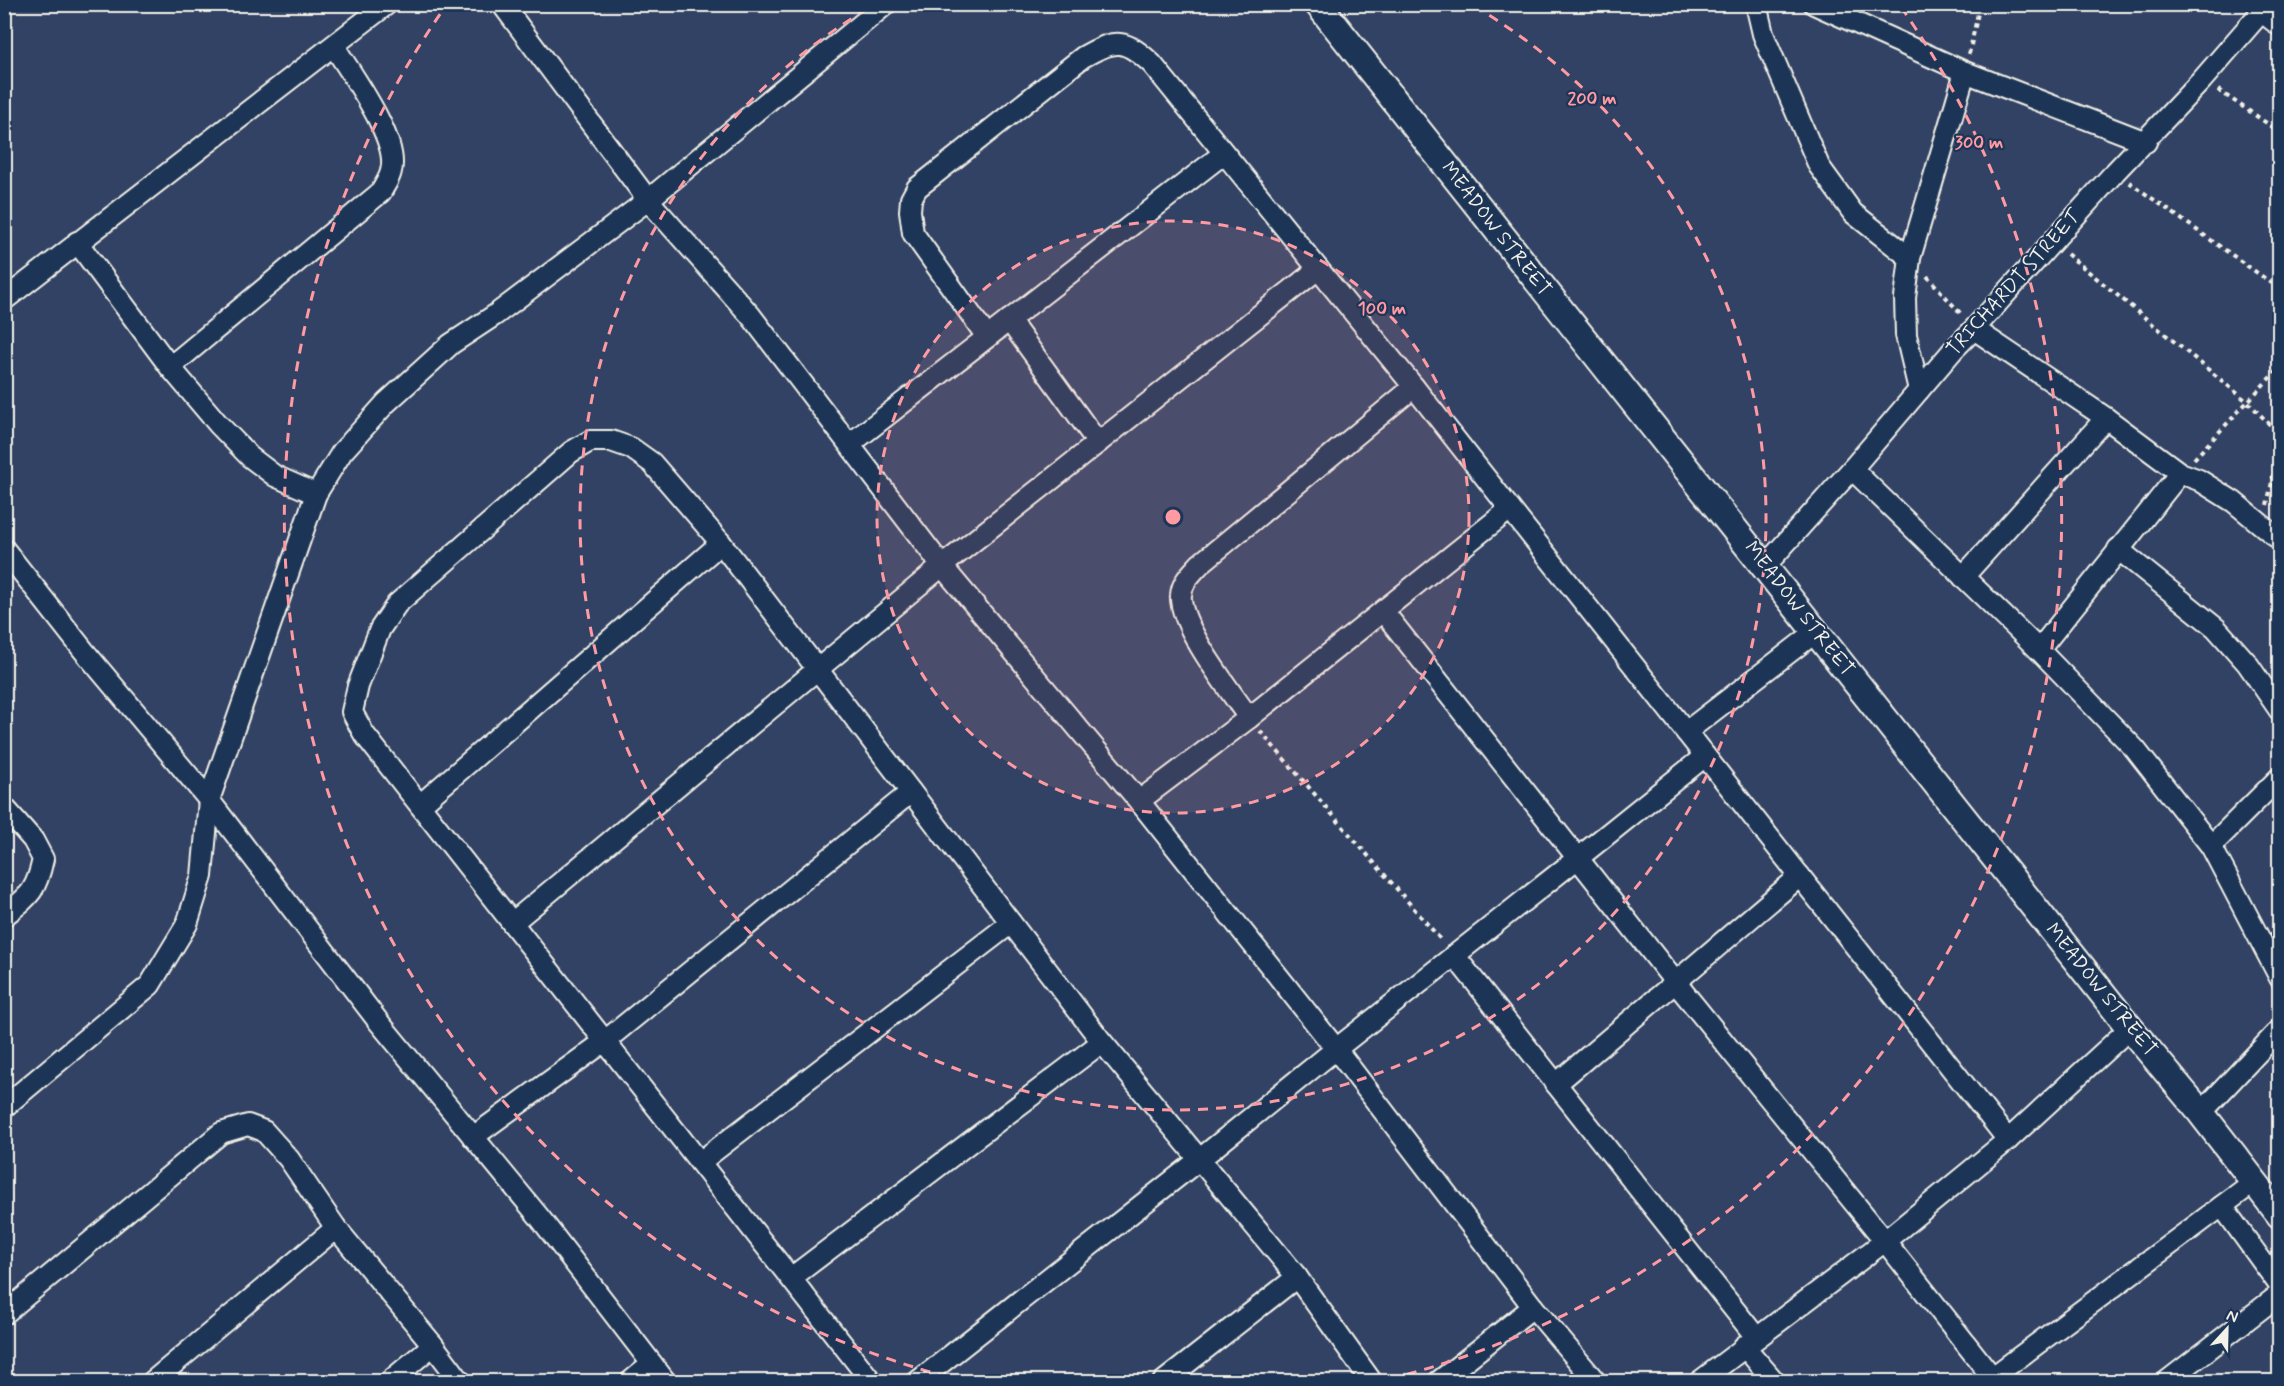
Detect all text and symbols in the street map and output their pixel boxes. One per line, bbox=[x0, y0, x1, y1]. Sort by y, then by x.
text: 200 m bbox=[1567, 87, 1617, 111]
text: 300 m bbox=[1955, 131, 2003, 155]
street label: MEADOW STREET bbox=[1435, 156, 1557, 302]
street label: TRICHARDT STREET bbox=[1941, 203, 2088, 362]
text: 100 m bbox=[1358, 297, 1406, 321]
centre of rings bbox=[1163, 507, 1183, 527]
street label: MEADOW STREET bbox=[1738, 536, 1860, 682]
street label: MEADOW STREET bbox=[2039, 918, 2163, 1062]
north arrow bbox=[2197, 1299, 2257, 1359]
text: N bbox=[2223, 1305, 2241, 1328]

